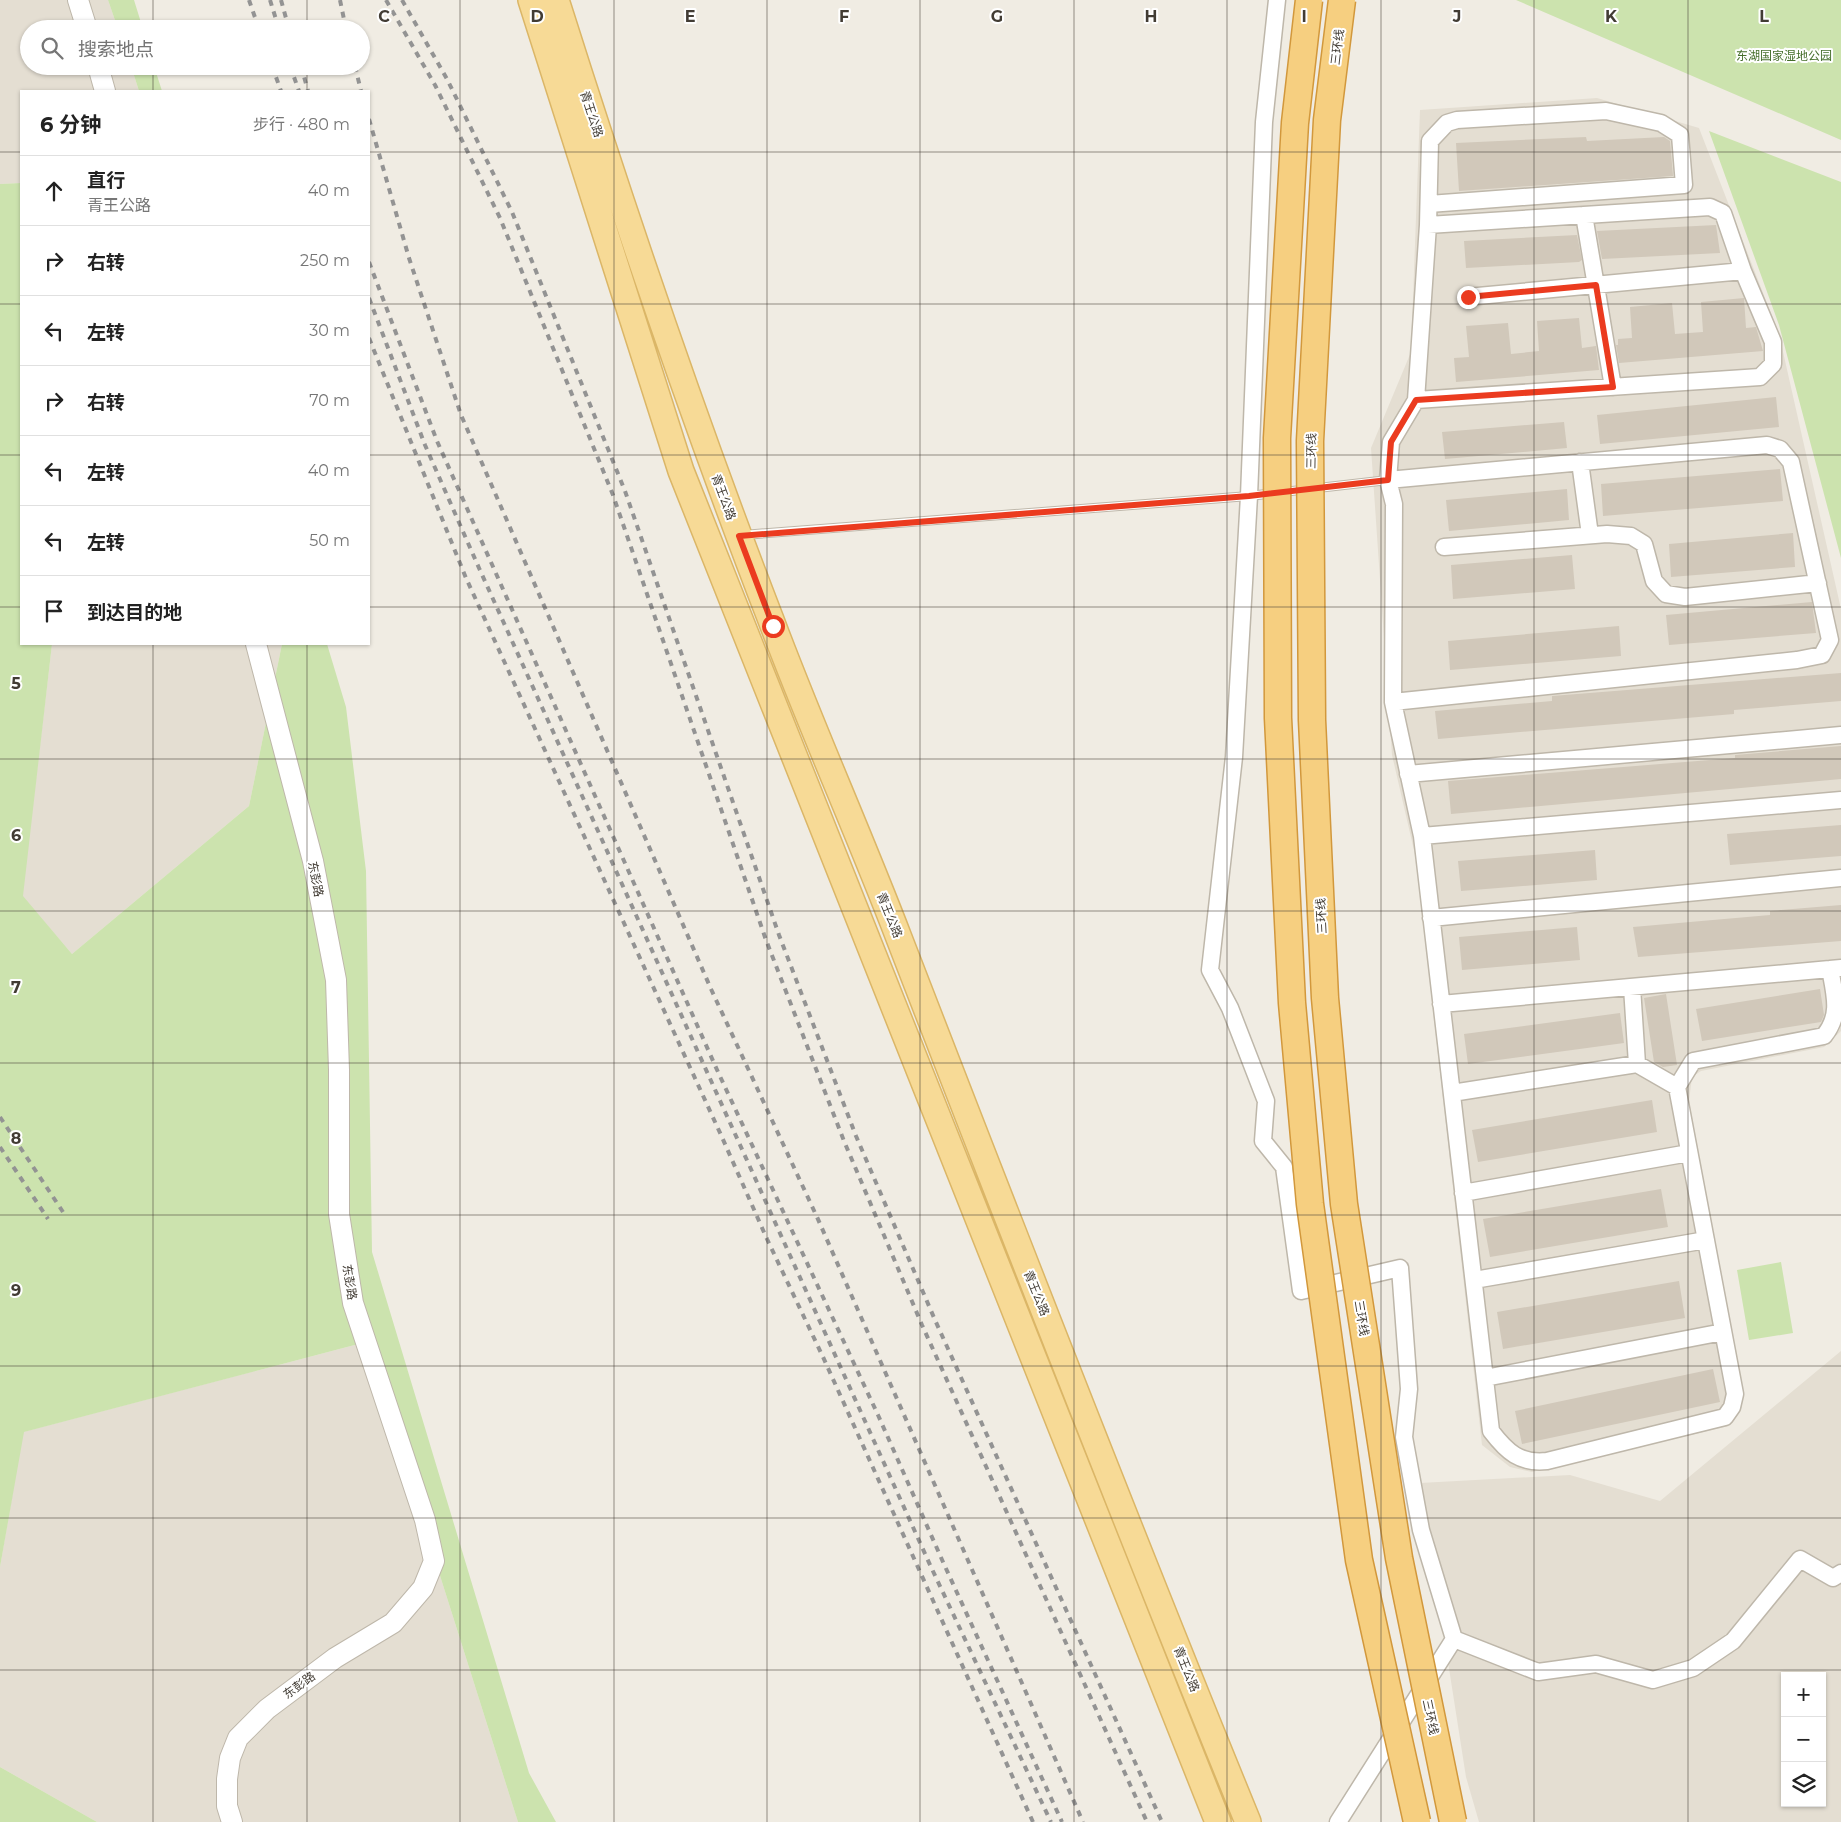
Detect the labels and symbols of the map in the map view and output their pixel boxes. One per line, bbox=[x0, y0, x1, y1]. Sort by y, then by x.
text: C bbox=[378, 7, 390, 26]
text: D bbox=[530, 7, 544, 26]
text: E bbox=[685, 7, 695, 26]
text: F bbox=[839, 7, 849, 26]
text: G bbox=[991, 7, 1003, 26]
text: H bbox=[1145, 7, 1157, 26]
text: I bbox=[1301, 7, 1307, 26]
text: J bbox=[1452, 7, 1461, 26]
text: K bbox=[1605, 7, 1618, 26]
text: L bbox=[1759, 7, 1769, 26]
street label: 三环线 bbox=[1327, 28, 1347, 66]
park label: 东湖国家湿地公园 bbox=[1736, 48, 1832, 63]
street label: 青王公路 bbox=[577, 89, 607, 139]
route end bbox=[1457, 286, 1480, 309]
street label: 三环线 bbox=[1303, 433, 1319, 469]
street label: 青王公路 bbox=[709, 472, 739, 522]
route start bbox=[762, 615, 785, 638]
text: 5 bbox=[11, 674, 21, 693]
text: 6 bbox=[11, 826, 21, 845]
street label: 东彭路 bbox=[305, 860, 327, 898]
street label: 青王公路 bbox=[874, 890, 906, 940]
street label: 三环线 bbox=[1313, 898, 1329, 934]
text: 7 bbox=[11, 978, 21, 997]
text: 8 bbox=[11, 1129, 21, 1148]
street label: 东彭路 bbox=[340, 1263, 360, 1301]
street label: 青王公路 bbox=[1021, 1268, 1053, 1318]
text: 9 bbox=[11, 1281, 21, 1300]
street label: 三环线 bbox=[1352, 1299, 1372, 1337]
street label: 青王公路 bbox=[1171, 1644, 1203, 1694]
street label: 东彭路 bbox=[280, 1668, 318, 1702]
street label: 三环线 bbox=[1420, 1698, 1442, 1736]

